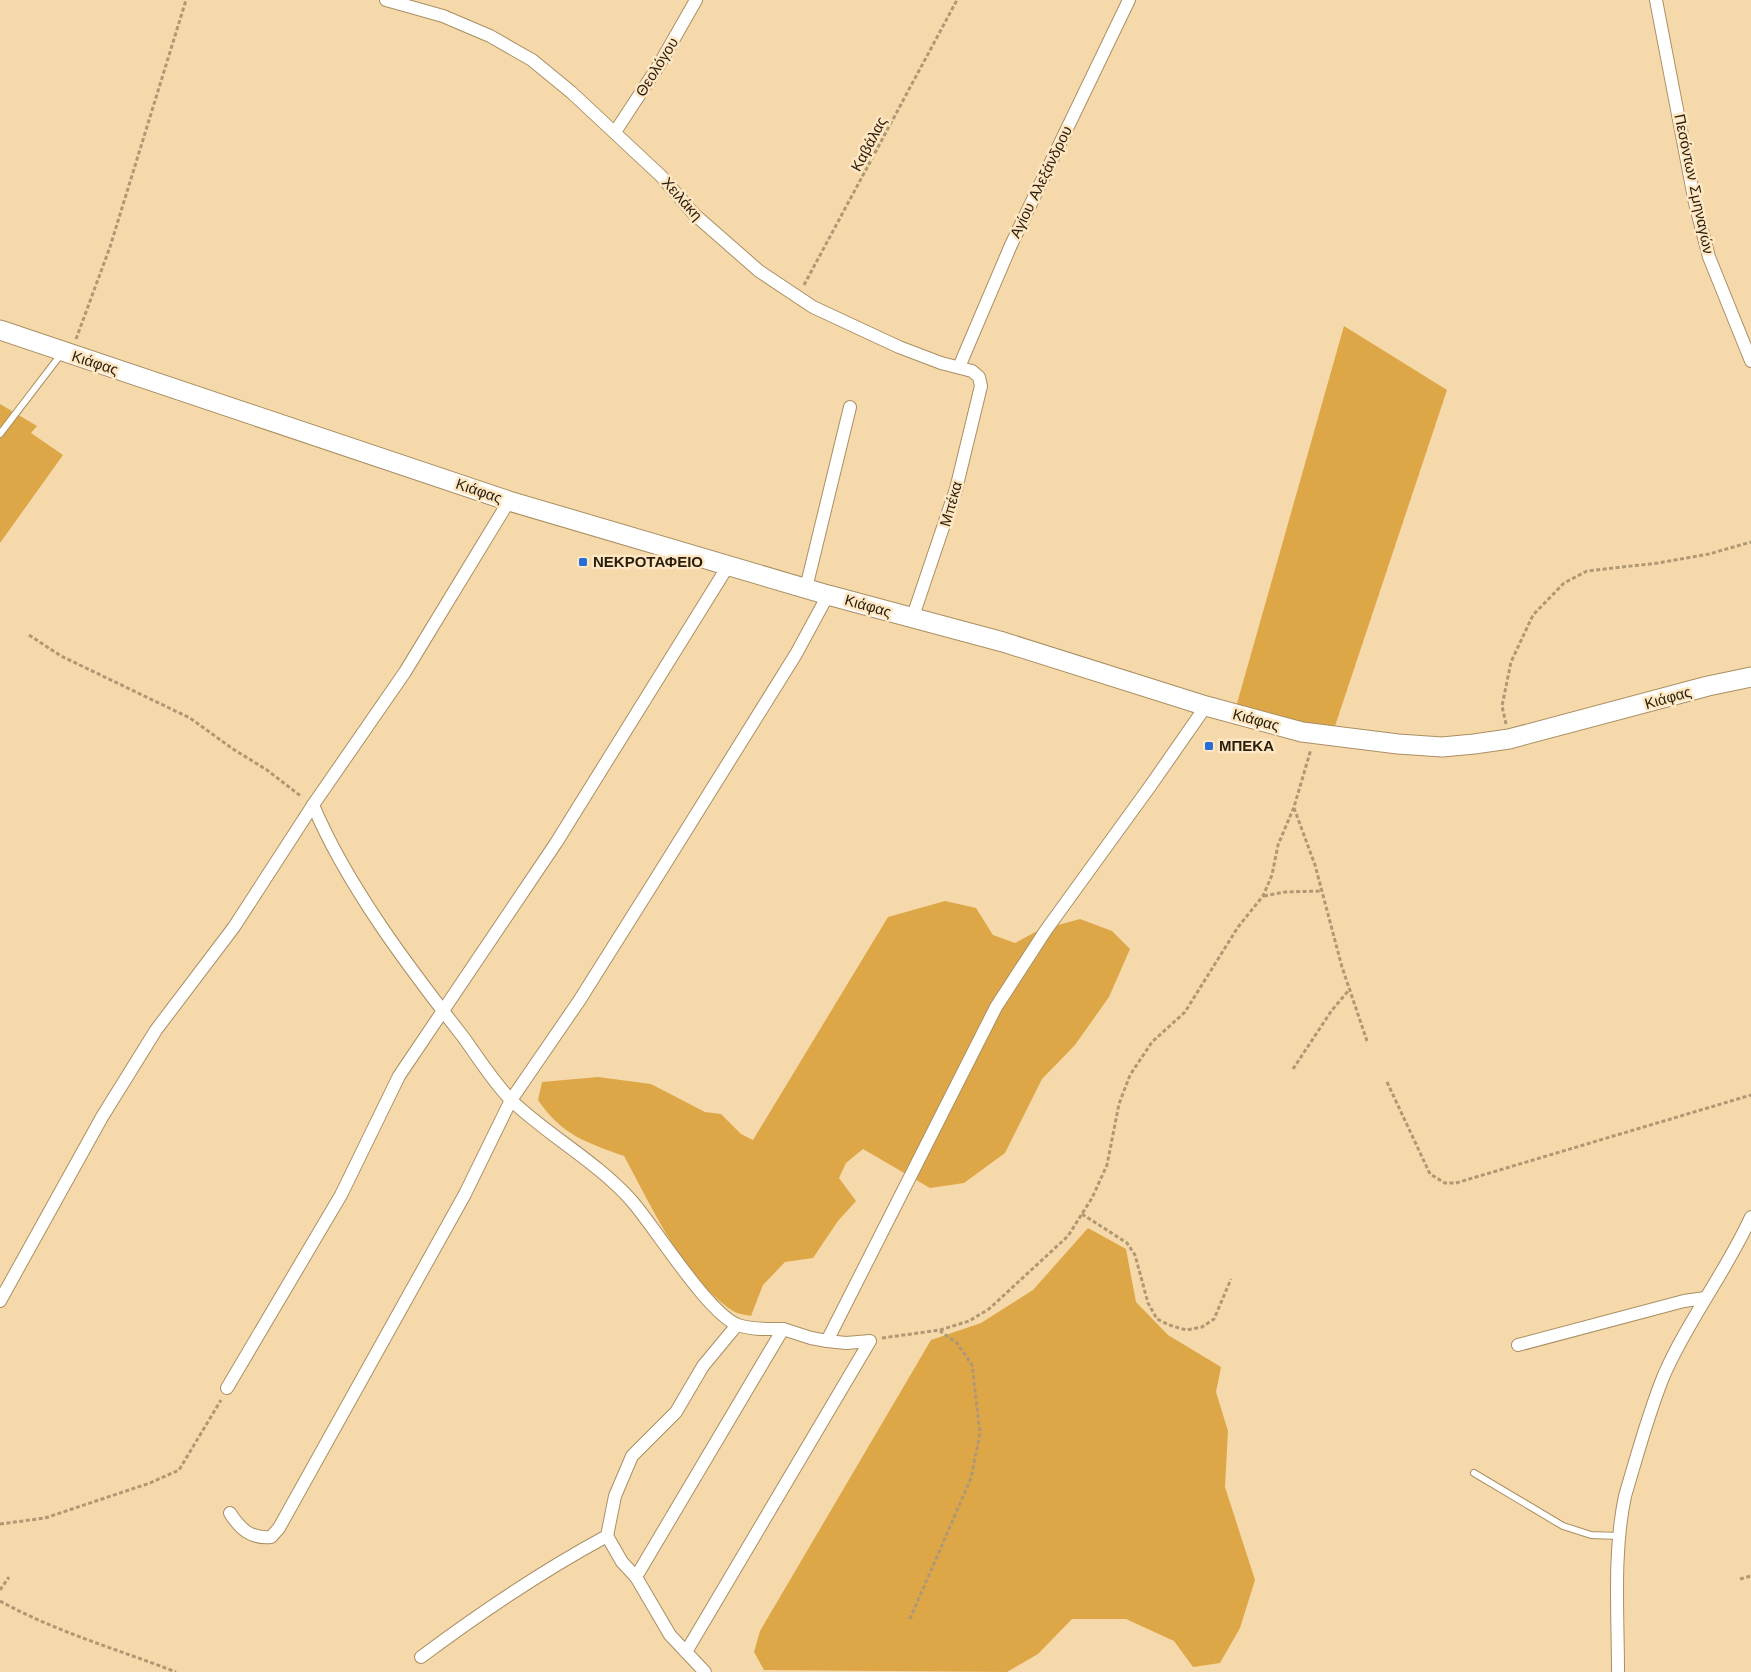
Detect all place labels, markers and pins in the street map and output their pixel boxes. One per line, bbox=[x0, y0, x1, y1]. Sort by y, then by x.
place label: ΝΕΚΡΟΤΑΦΕΙΟ bbox=[593, 553, 703, 571]
marker: ΝΕΚΡΟΤΑΦΕΙΟ bbox=[577, 556, 589, 568]
place label: ΜΠΕΚΑ bbox=[1219, 737, 1274, 755]
marker: ΜΠΕΚΑ bbox=[1203, 740, 1215, 752]

